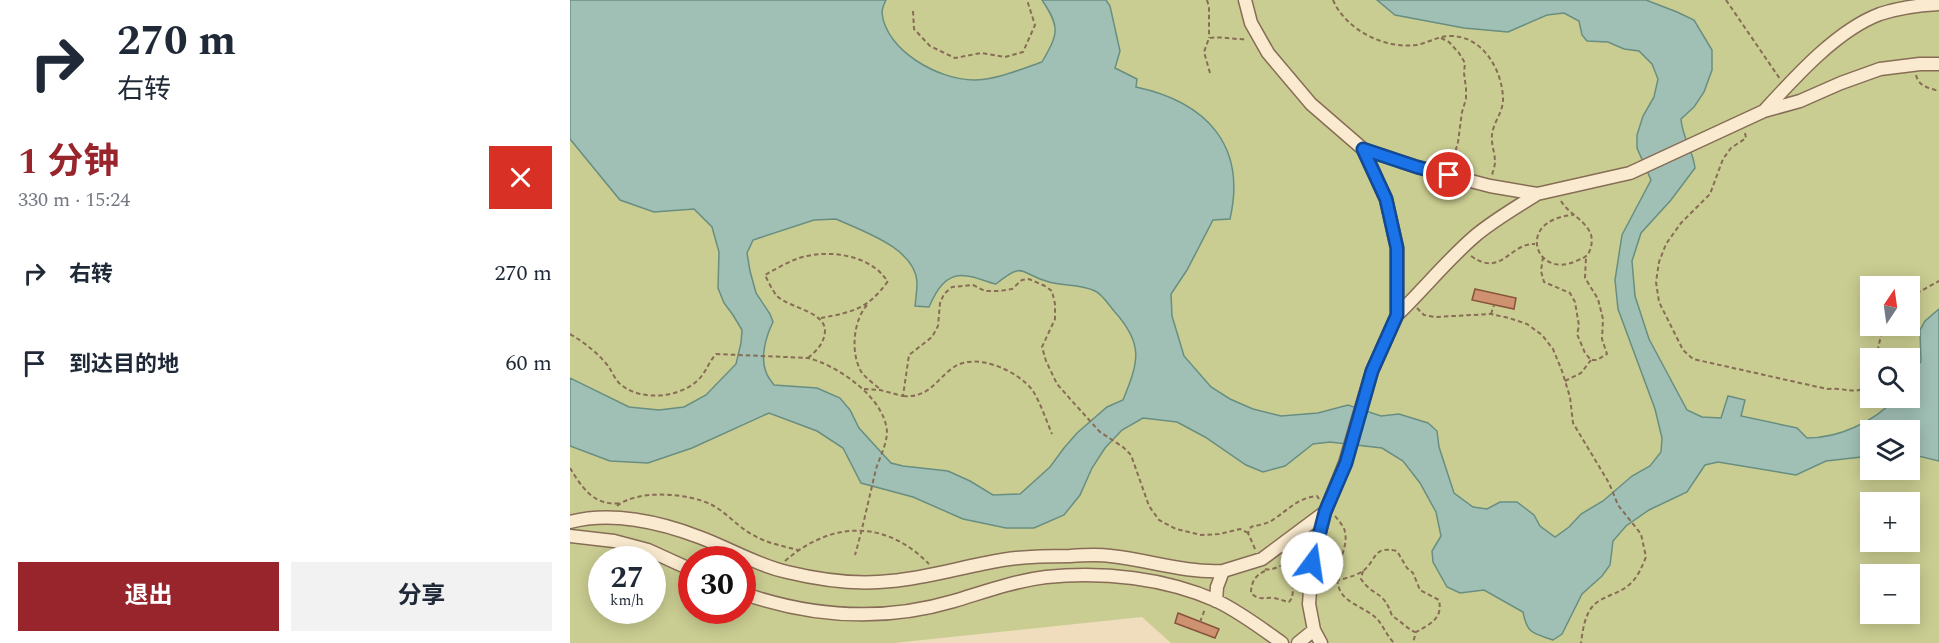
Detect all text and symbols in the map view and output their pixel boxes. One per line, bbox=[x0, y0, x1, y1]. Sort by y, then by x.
text: 270 m bbox=[117, 10, 236, 73]
icon: right bbox=[18, 24, 96, 102]
text: 右转 bbox=[117, 69, 171, 111]
text: 1 分钟 bbox=[18, 135, 119, 190]
button: close bbox=[489, 146, 552, 209]
pin bbox=[1423, 149, 1474, 200]
icon: arrive bbox=[1432, 158, 1465, 191]
text: 330 m · 15:24 bbox=[18, 185, 130, 215]
icon: right bbox=[18, 257, 51, 290]
text: 270 m bbox=[495, 257, 552, 290]
text: 右转 bbox=[69, 258, 113, 291]
north arrow bbox=[1860, 276, 1920, 336]
map controls bbox=[1860, 276, 1920, 624]
icon: arrive bbox=[18, 347, 51, 380]
text: 60 m bbox=[506, 347, 552, 380]
text: 到达目的地 bbox=[69, 348, 179, 381]
button: search bbox=[1860, 348, 1920, 408]
button: layers bbox=[1860, 420, 1920, 480]
button: + bbox=[1860, 492, 1920, 552]
position arrow bbox=[1280, 531, 1344, 595]
speed limit sign: 30 bbox=[678, 546, 756, 624]
text: 27 bbox=[610, 555, 644, 601]
button: 退出 bbox=[18, 562, 279, 631]
button: 分享 bbox=[291, 562, 552, 631]
button: − bbox=[1860, 564, 1920, 624]
text: km/h bbox=[610, 589, 644, 612]

